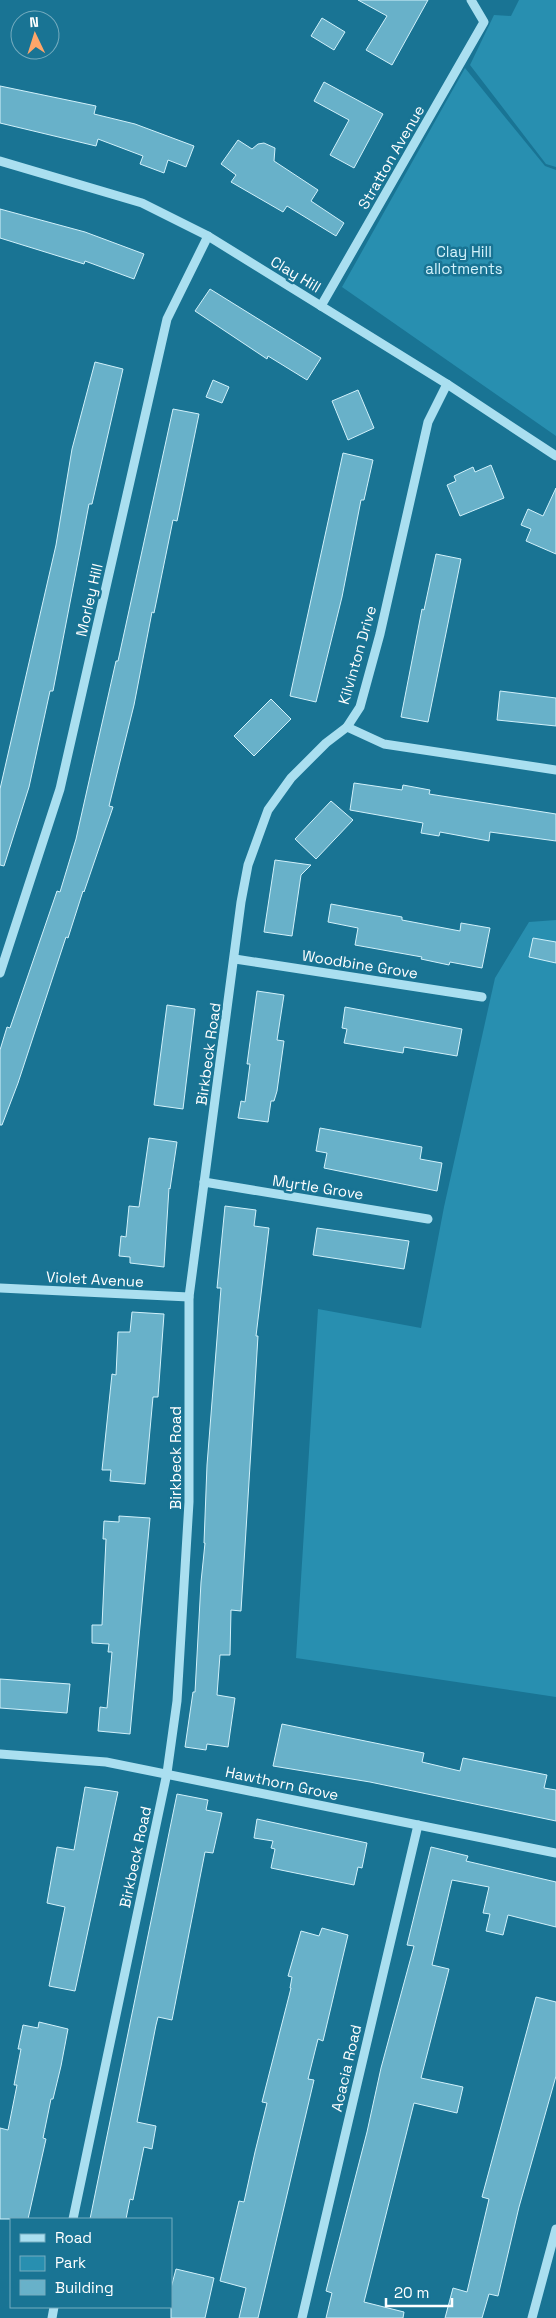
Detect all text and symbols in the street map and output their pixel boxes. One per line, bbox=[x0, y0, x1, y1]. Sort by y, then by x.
north arrow bbox=[10, 10, 60, 60]
text: N bbox=[29, 13, 39, 31]
street label: Stratton Avenue bbox=[354, 102, 429, 212]
park label: Clay Hill allotments bbox=[425, 242, 503, 278]
street label: Clay Hill bbox=[267, 252, 325, 296]
street label: Morley Hill bbox=[71, 562, 107, 638]
street label: Kilvinton Drive bbox=[334, 603, 380, 707]
street label: Woodbine Grove bbox=[301, 945, 420, 983]
street label: Birkbeck Road bbox=[191, 1001, 225, 1107]
street label: Myrtle Grove bbox=[271, 1170, 365, 1204]
street label: Violet Avenue bbox=[46, 1267, 145, 1291]
street label: Birkbeck Road bbox=[166, 1406, 185, 1510]
street label: Hawthorn Grove bbox=[224, 1762, 340, 1804]
street label: Birkbeck Road bbox=[115, 1804, 155, 1910]
street label: Acacia Road bbox=[327, 2023, 365, 2113]
legend bbox=[10, 2218, 172, 2308]
text: Road bbox=[55, 2228, 92, 2247]
text: Park bbox=[55, 2253, 86, 2272]
scale bar bbox=[386, 2276, 452, 2308]
text: Building bbox=[55, 2278, 114, 2297]
text: 20 m bbox=[394, 2283, 429, 2302]

